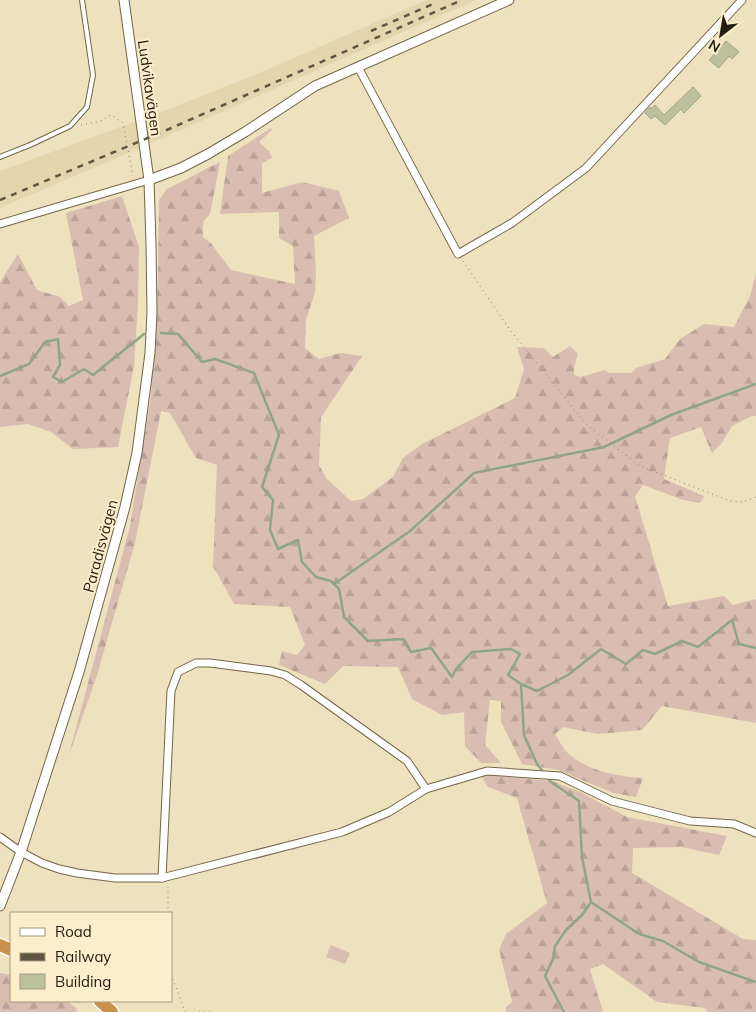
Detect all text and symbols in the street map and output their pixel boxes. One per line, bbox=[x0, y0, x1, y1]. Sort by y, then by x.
north arrow bbox=[696, 10, 746, 60]
text: N bbox=[705, 36, 723, 57]
street label: Ludvikavägen bbox=[134, 39, 166, 137]
street label: Paradisvägen bbox=[78, 497, 122, 595]
legend bbox=[10, 912, 172, 1002]
text: Road bbox=[55, 922, 92, 941]
text: Railway bbox=[55, 947, 111, 966]
text: Building bbox=[55, 972, 111, 991]

